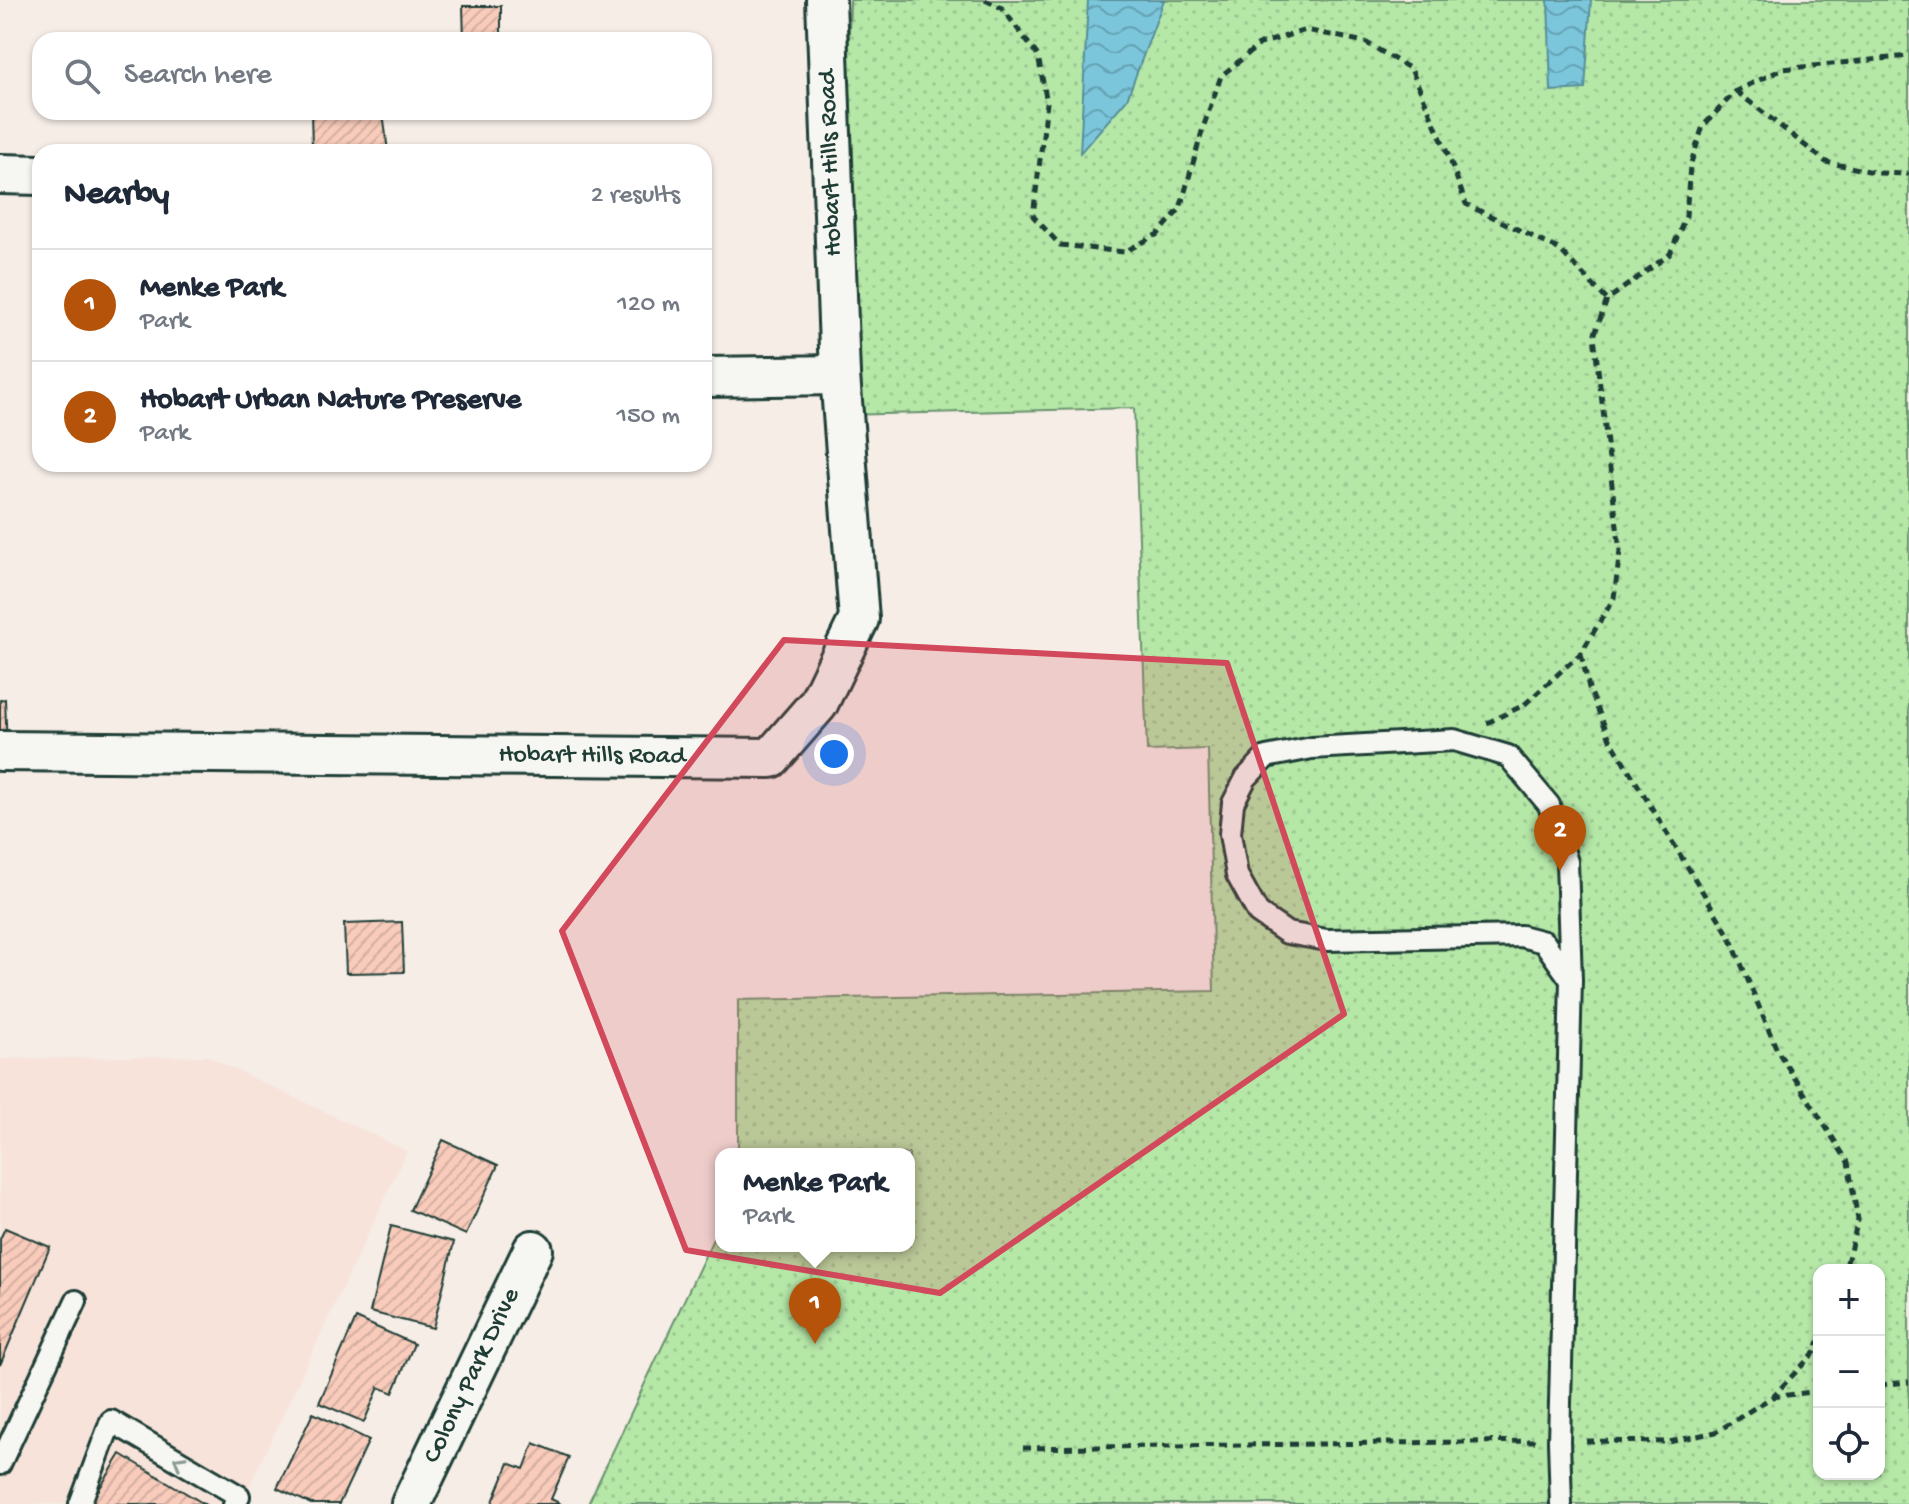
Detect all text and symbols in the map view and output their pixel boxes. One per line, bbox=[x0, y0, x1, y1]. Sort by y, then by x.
search box bbox=[32, 32, 712, 120]
icon: search bbox=[60, 54, 104, 98]
text: Search here bbox=[124, 59, 272, 94]
street label: Hobart Hills Road bbox=[813, 67, 851, 257]
text: Nearby bbox=[64, 176, 169, 216]
text: 2 results bbox=[591, 181, 680, 212]
text: Menke Park bbox=[140, 272, 284, 307]
text: 1 bbox=[85, 290, 95, 321]
text: 120 m bbox=[617, 290, 680, 321]
text: Park bbox=[140, 307, 190, 338]
text: Hobart Urban Nature Preserve bbox=[140, 384, 521, 419]
text: 2 bbox=[84, 402, 96, 433]
text: 150 m bbox=[616, 402, 680, 433]
text: Park bbox=[140, 419, 190, 450]
your location bbox=[814, 734, 854, 774]
street label: Hobart Hills Road bbox=[498, 740, 687, 773]
pin: 2 bbox=[1534, 805, 1586, 871]
popup bbox=[715, 1148, 915, 1252]
text: Menke Park bbox=[743, 1167, 887, 1202]
text: Park bbox=[743, 1202, 793, 1233]
map controls bbox=[1813, 1264, 1885, 1480]
button: + bbox=[1813, 1264, 1885, 1336]
pin: 1 bbox=[789, 1278, 841, 1344]
street label: Colony Park Drive bbox=[417, 1283, 528, 1469]
button: − bbox=[1813, 1336, 1885, 1408]
button: locate bbox=[1813, 1408, 1885, 1480]
one-way arrow bbox=[173, 1455, 188, 1471]

